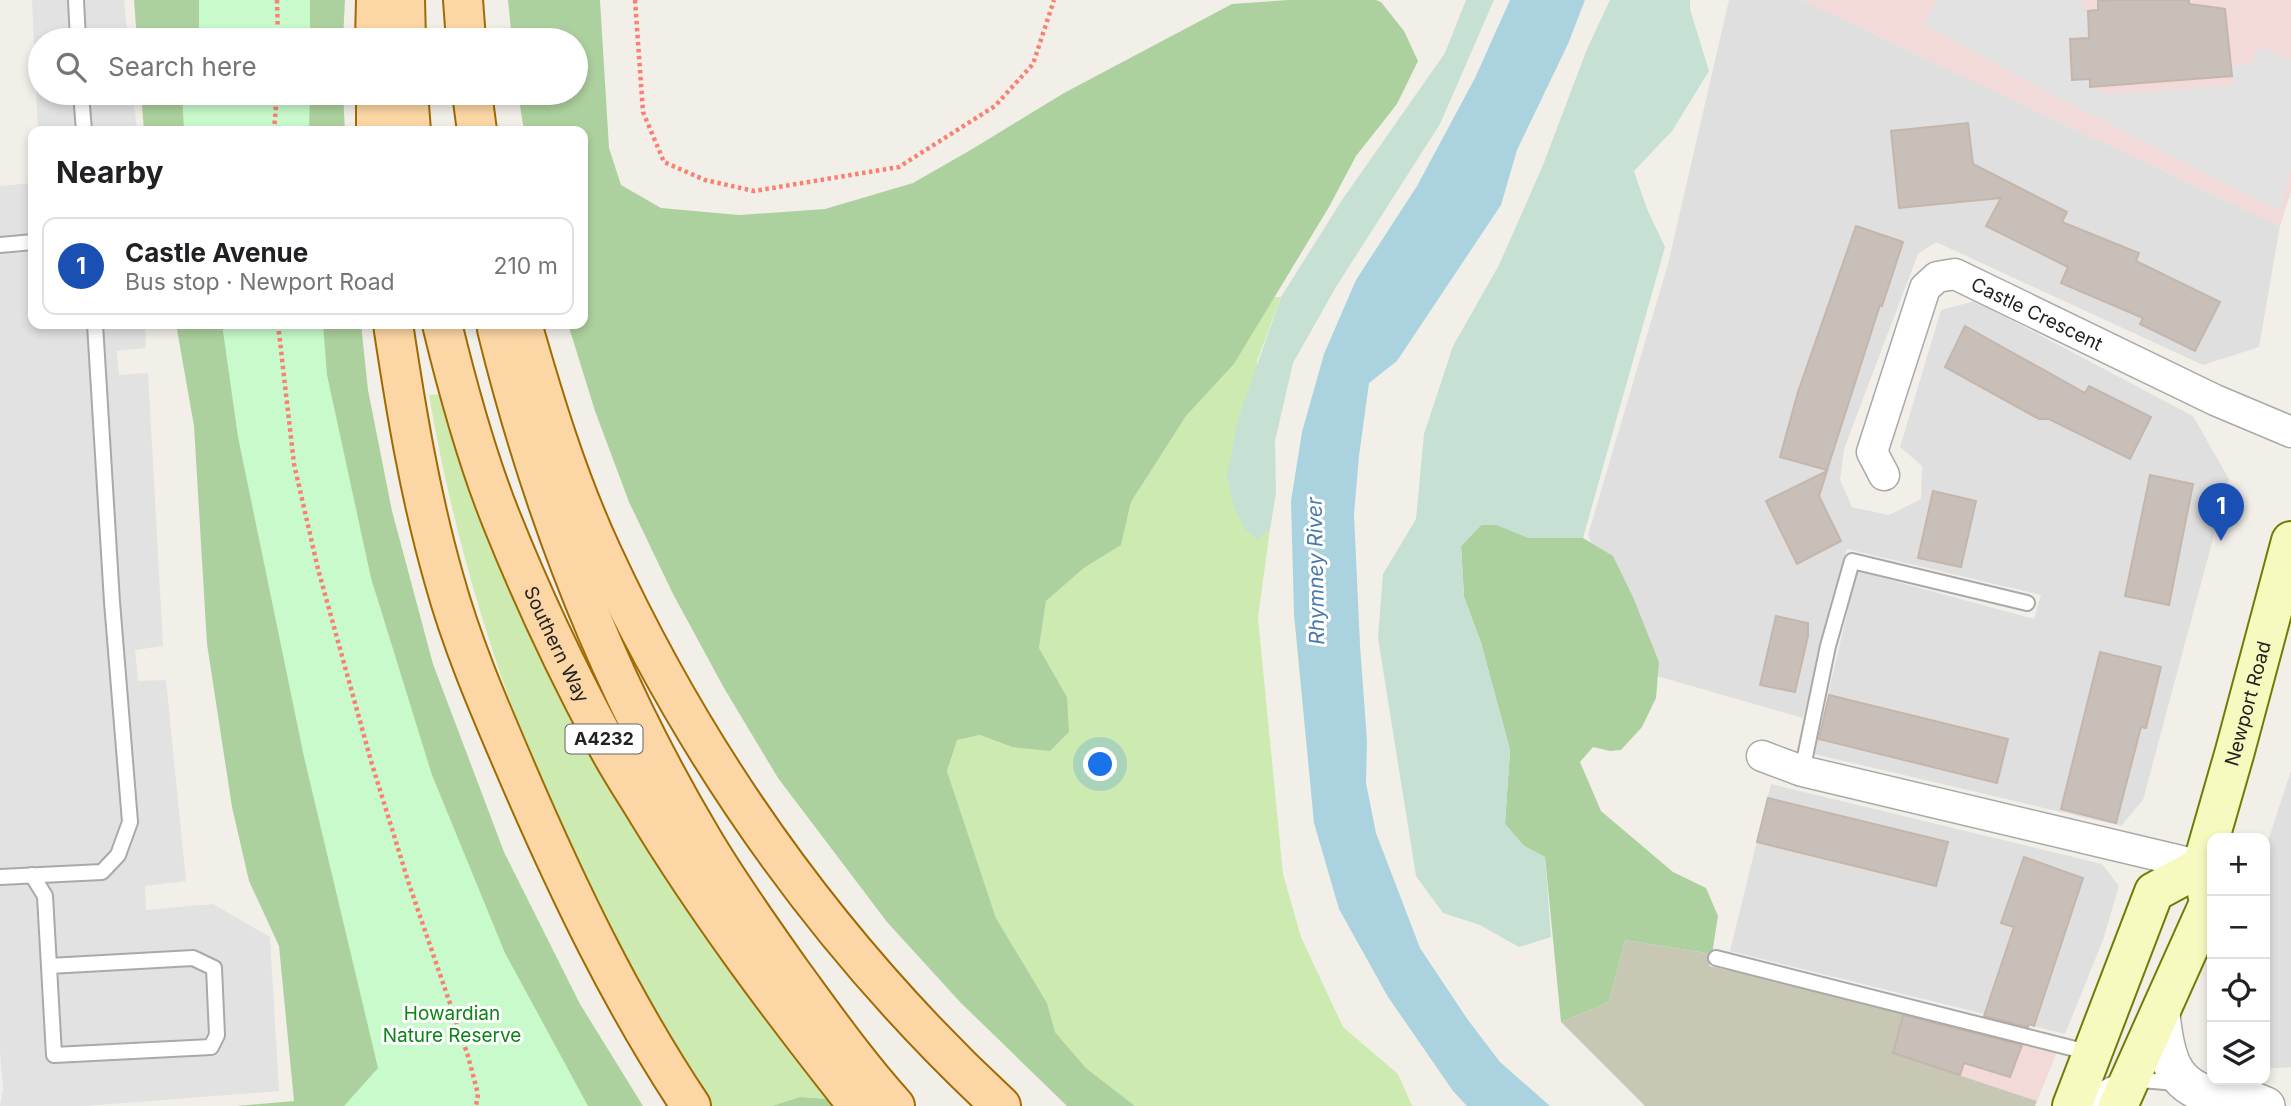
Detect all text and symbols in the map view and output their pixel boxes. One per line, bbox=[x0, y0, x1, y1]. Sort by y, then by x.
search box bbox=[28, 28, 588, 105]
icon: search bbox=[52, 48, 90, 86]
text: Search here bbox=[108, 51, 257, 82]
text: Nearby bbox=[56, 154, 164, 190]
text: Castle Avenue bbox=[125, 237, 308, 268]
text: 1 bbox=[76, 252, 86, 280]
text: 210 m bbox=[493, 252, 558, 280]
text: Bus stop · Newport Road bbox=[125, 268, 395, 296]
street label: Castle Crescent bbox=[1967, 273, 2106, 356]
pin: 1 bbox=[2198, 483, 2244, 541]
water label: Rhymney River bbox=[1302, 496, 1329, 645]
street label: Southern Way bbox=[519, 583, 594, 707]
street label: Newport Road bbox=[2220, 638, 2276, 769]
road number: A4232 bbox=[566, 724, 642, 754]
your location bbox=[1083, 747, 1117, 781]
map controls bbox=[2207, 833, 2270, 1085]
button: + bbox=[2207, 833, 2270, 896]
button: − bbox=[2207, 896, 2270, 959]
button: locate bbox=[2207, 959, 2270, 1022]
park label: Howardian Nature Reserve bbox=[383, 1002, 521, 1047]
button: layers bbox=[2207, 1022, 2270, 1085]

